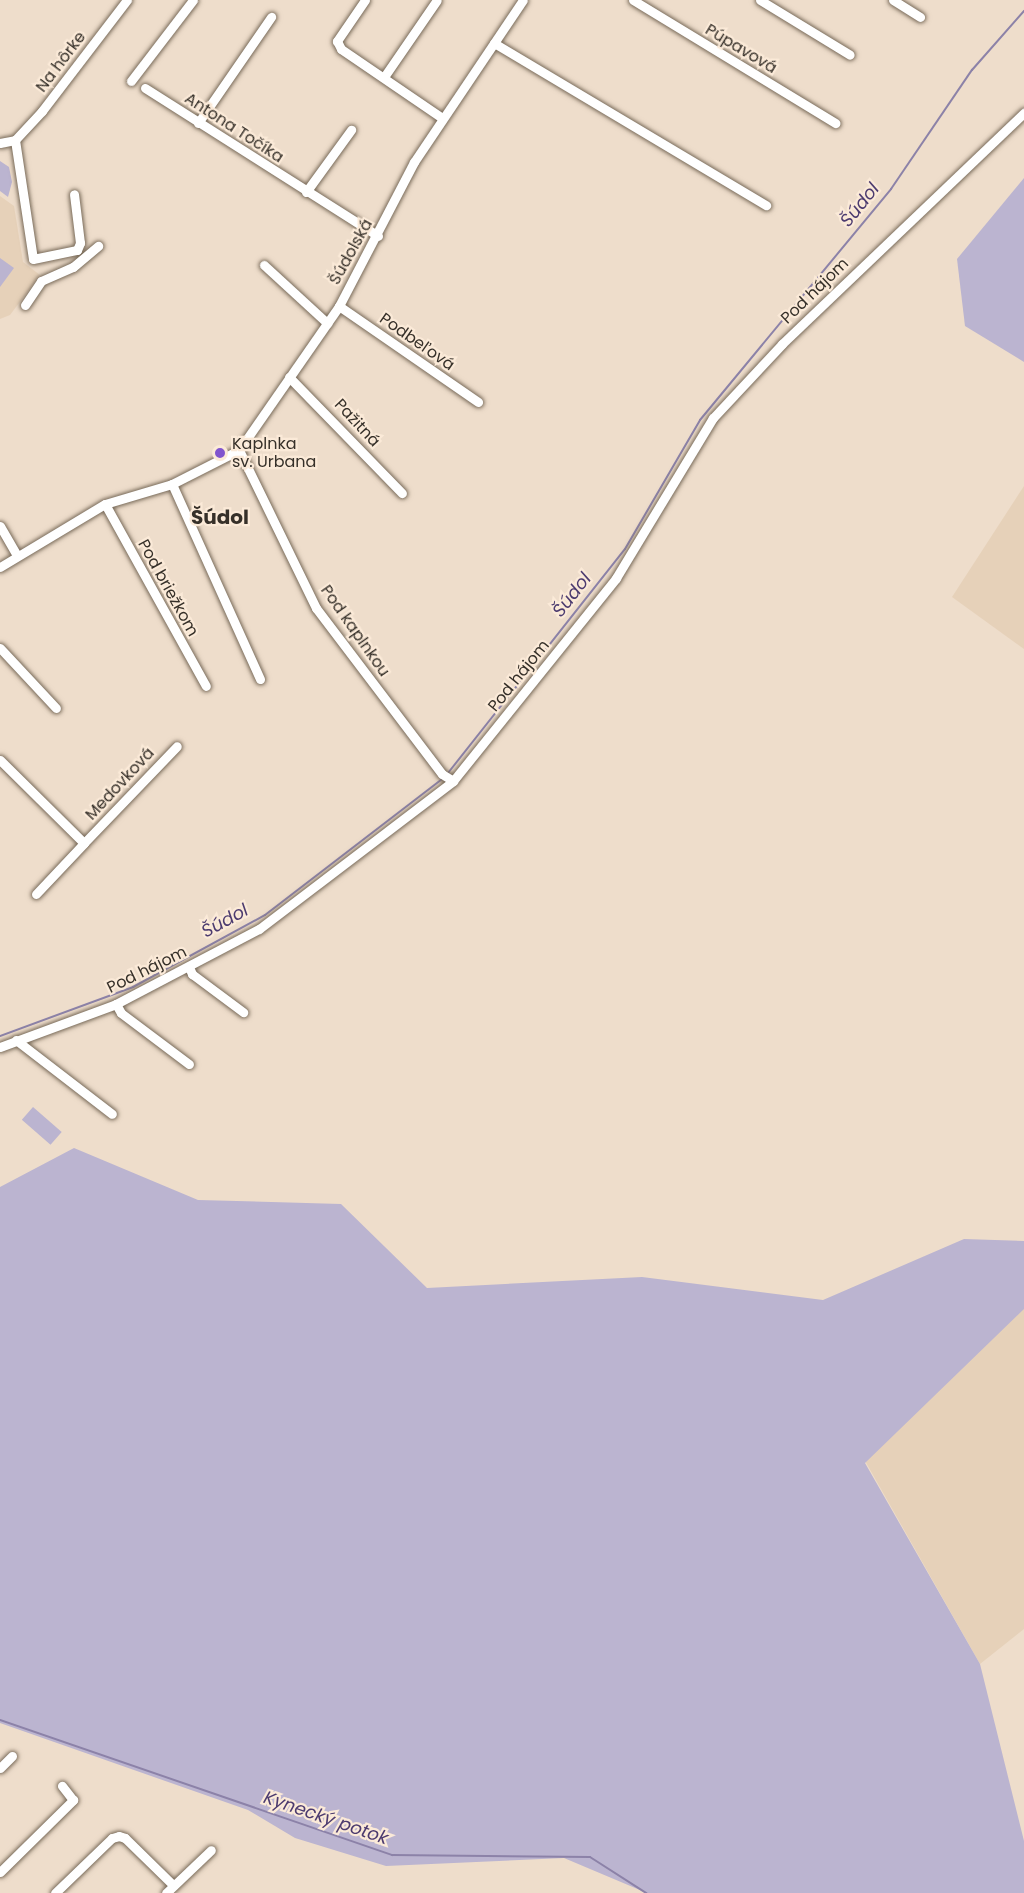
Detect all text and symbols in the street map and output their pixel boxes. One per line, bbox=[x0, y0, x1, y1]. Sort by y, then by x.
street label: Púpavová bbox=[702, 20, 780, 78]
street label: Na hôrke bbox=[32, 28, 90, 96]
street label: Antona Točíka bbox=[181, 89, 287, 167]
water label: Šúdol bbox=[836, 179, 884, 231]
street label: Šúdolská bbox=[325, 216, 377, 288]
street label: Pod hájom bbox=[777, 254, 853, 328]
street label: Podbeľová bbox=[376, 309, 458, 375]
street label: Pažitná bbox=[330, 395, 384, 451]
place label: Kaplnka sv. Urbana bbox=[232, 434, 316, 472]
marker: Kaplnka sv. Urbana bbox=[213, 446, 227, 460]
district label: Šúdol bbox=[191, 505, 249, 529]
street label: Pod briežkom bbox=[134, 536, 202, 640]
water label: Šúdol bbox=[548, 569, 596, 621]
street label: Pod kaplnkou bbox=[316, 582, 394, 680]
street label: Pod hájom bbox=[484, 636, 554, 716]
street label: Medovková bbox=[82, 744, 158, 824]
water label: Šúdol bbox=[198, 899, 252, 943]
street label: Pod hájom bbox=[104, 942, 190, 998]
water label: Kynecký potok bbox=[261, 1787, 391, 1849]

